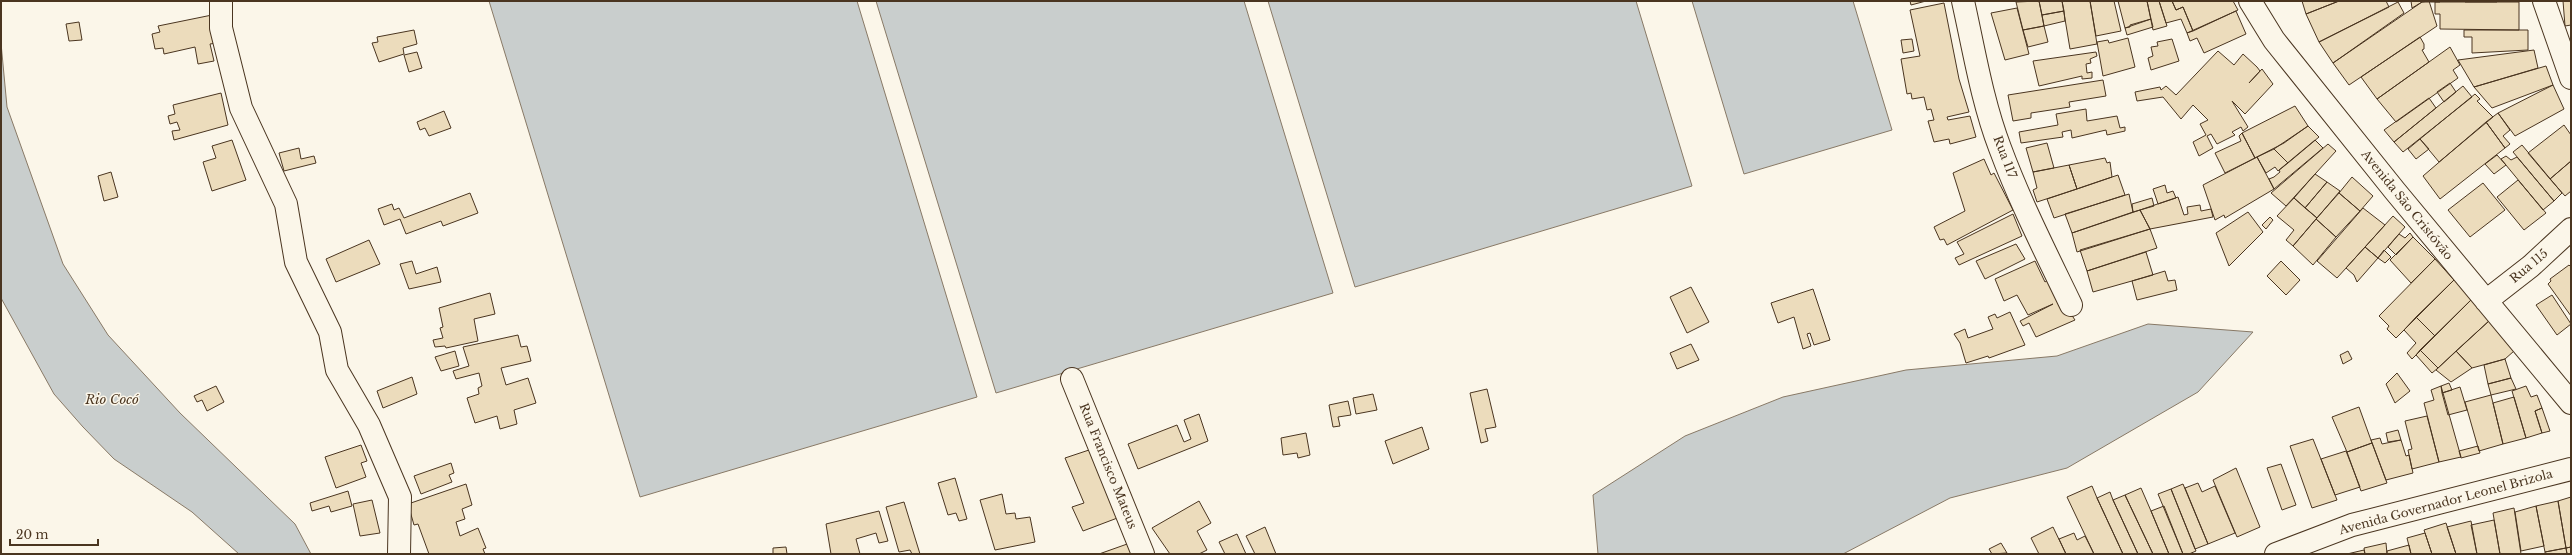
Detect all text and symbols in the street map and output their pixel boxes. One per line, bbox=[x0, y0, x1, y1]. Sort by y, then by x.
street label: Rua 117 bbox=[1991, 134, 2021, 181]
street label: Avenida São Cristóvão bbox=[2358, 146, 2457, 263]
street label: Rua 115 bbox=[2507, 245, 2551, 286]
water label: Rio Cocó bbox=[84, 391, 139, 408]
street label: Rua Francisco Mateus bbox=[1076, 401, 1141, 531]
street label: Avenida Governador Leonel Brizola bbox=[2337, 466, 2555, 538]
scale bar bbox=[10, 521, 98, 547]
text: 20 m bbox=[16, 527, 48, 542]

